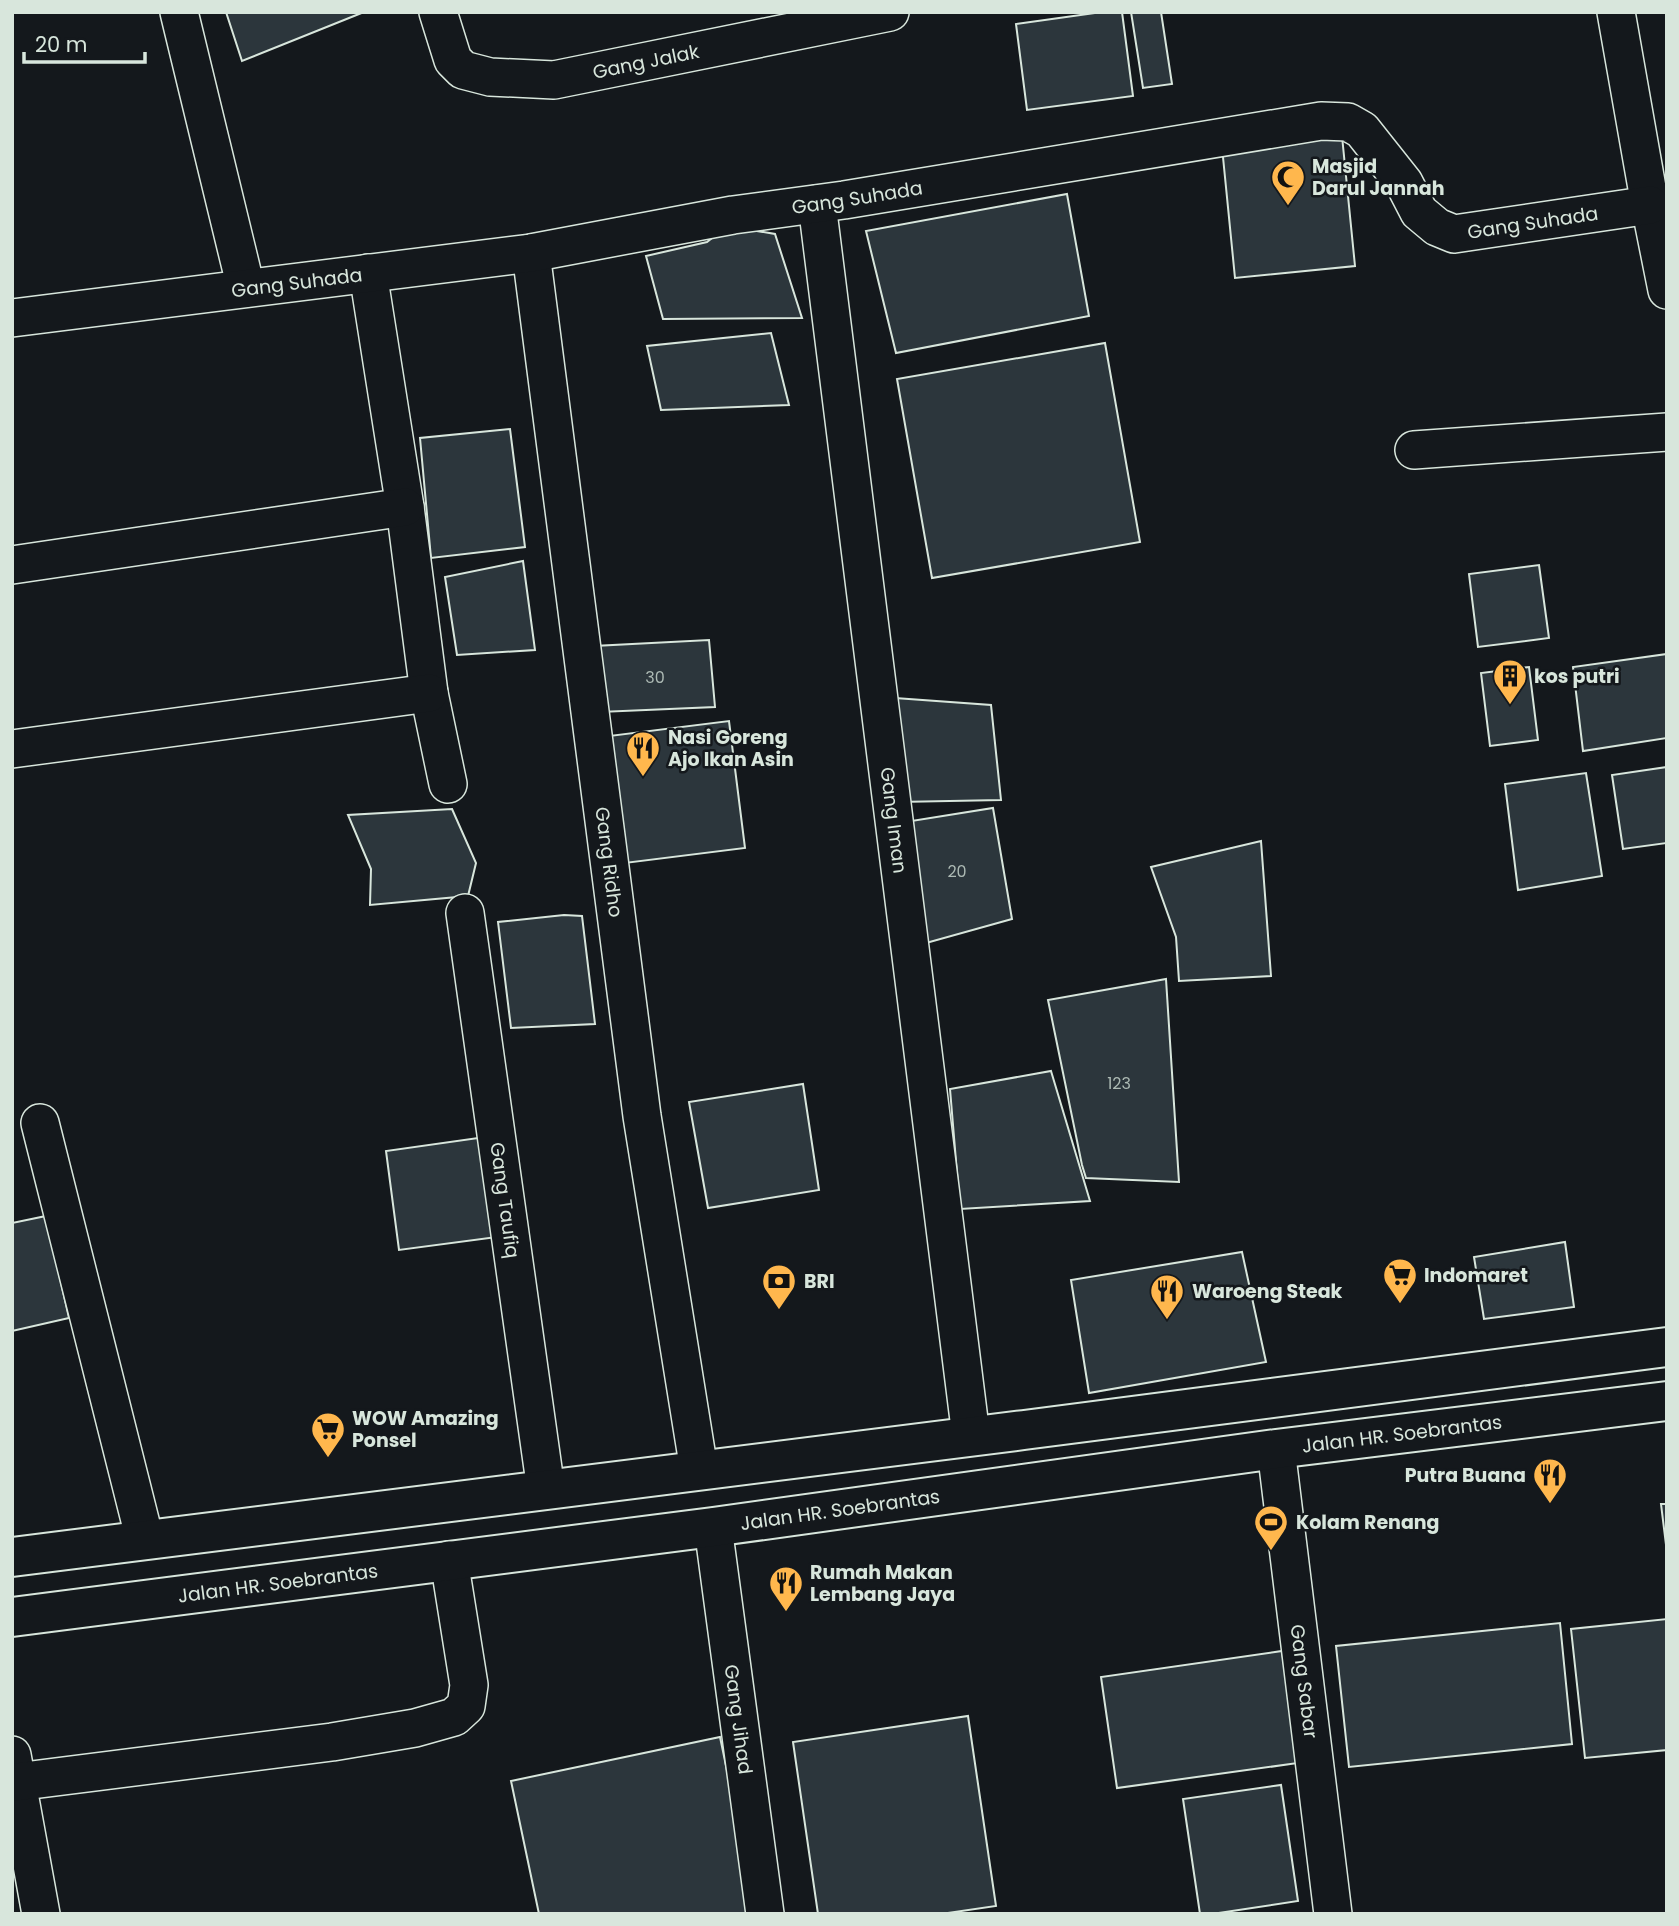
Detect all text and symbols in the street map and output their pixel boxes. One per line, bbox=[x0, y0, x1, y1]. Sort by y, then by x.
scale bar bbox=[24, 21, 145, 65]
text: 20 m bbox=[35, 30, 88, 59]
street label: Gang Jalak bbox=[590, 38, 702, 86]
place label: Masjid Darul Jannah bbox=[1312, 153, 1445, 202]
mosque icon: Masjid Darul Jannah bbox=[1269, 158, 1307, 207]
street label: Gang Suhada bbox=[790, 174, 925, 221]
street label: Gang Suhada bbox=[1466, 200, 1600, 246]
street label: Gang Suhada bbox=[230, 261, 364, 304]
building icon: kos putri bbox=[1491, 657, 1529, 706]
place label: kos putri bbox=[1534, 663, 1620, 690]
house number: 30 bbox=[645, 666, 665, 689]
place label: Nasi Goreng Ajo Ikan Asin bbox=[668, 724, 794, 773]
restaurant icon: Nasi Goreng Ajo Ikan Asin bbox=[624, 729, 662, 778]
street label: Gang Iman bbox=[873, 765, 914, 875]
street label: Gang Ridho bbox=[588, 805, 629, 919]
house number: 20 bbox=[947, 860, 967, 883]
house number: 123 bbox=[1107, 1072, 1131, 1095]
street label: Gang Taufiq bbox=[483, 1140, 526, 1260]
supermarket icon: Indomaret bbox=[1381, 1256, 1419, 1305]
bank icon: BRI bbox=[760, 1262, 798, 1311]
place label: Indomaret bbox=[1424, 1262, 1528, 1289]
place label: BRI bbox=[804, 1268, 835, 1295]
restaurant icon: Waroeng Steak bbox=[1148, 1272, 1186, 1321]
place label: Waroeng Steak bbox=[1192, 1278, 1343, 1305]
place label: WOW Amazing Ponsel bbox=[352, 1405, 499, 1454]
street label: Jalan HR. Soebrantas bbox=[1300, 1408, 1504, 1460]
supermarket icon: WOW Amazing Ponsel bbox=[309, 1410, 347, 1459]
restaurant icon: Putra Buana bbox=[1531, 1456, 1569, 1505]
place label: Putra Buana bbox=[1405, 1462, 1526, 1489]
street label: Jalan HR. Soebrantas bbox=[739, 1483, 942, 1537]
sports icon: Kolam Renang bbox=[1252, 1503, 1290, 1552]
place label: Kolam Renang bbox=[1296, 1509, 1440, 1536]
street label: Jalan HR. Soebrantas bbox=[176, 1557, 379, 1610]
place label: Rumah Makan Lembang Jaya bbox=[810, 1559, 955, 1608]
restaurant icon: Rumah Makan Lembang Jaya bbox=[767, 1564, 805, 1613]
street label: Gang Sabar bbox=[1284, 1623, 1324, 1740]
street label: Gang Jihad bbox=[718, 1663, 759, 1776]

